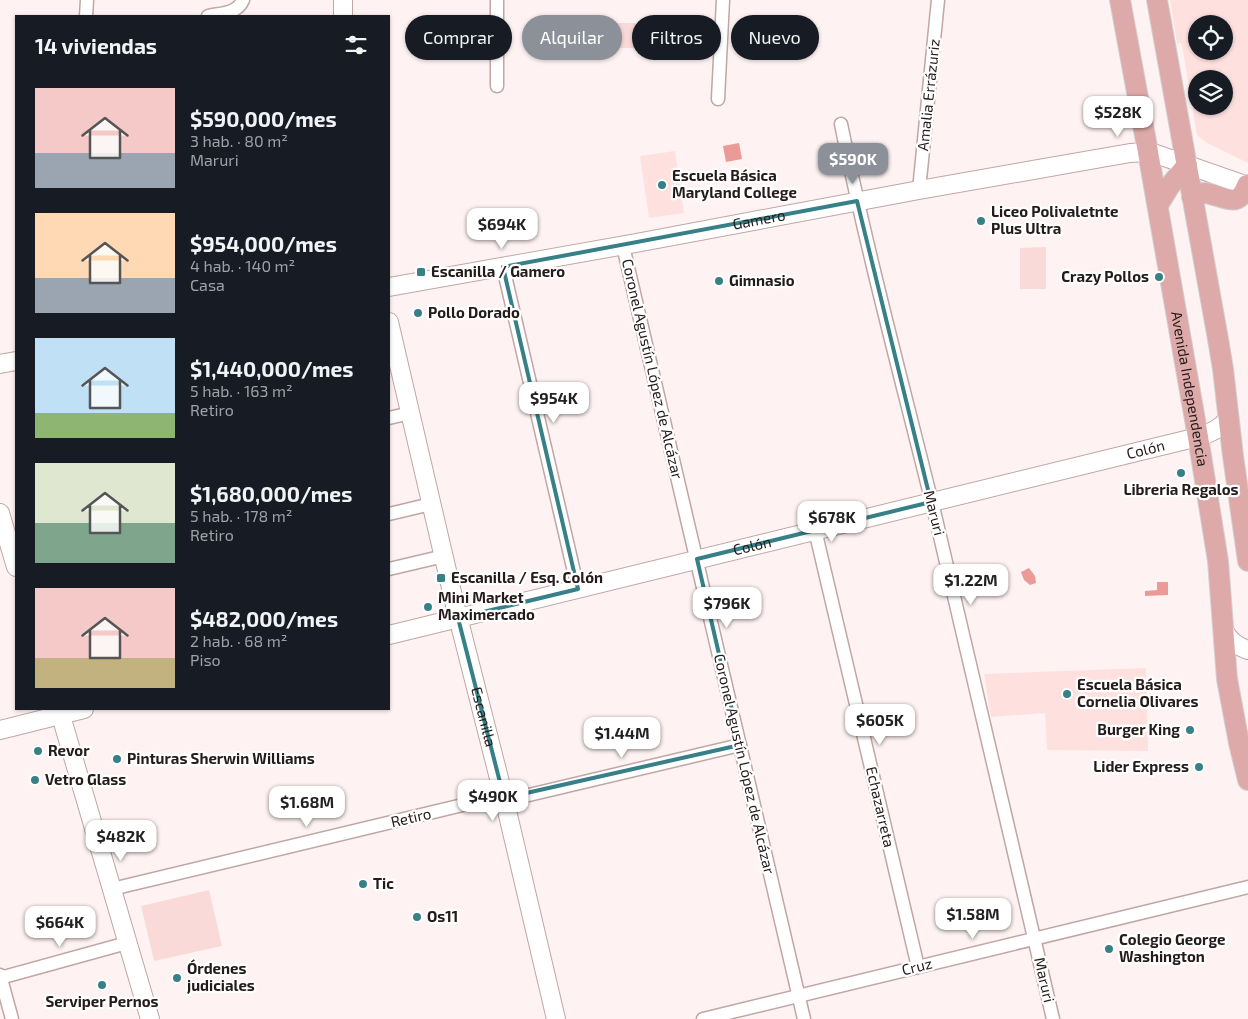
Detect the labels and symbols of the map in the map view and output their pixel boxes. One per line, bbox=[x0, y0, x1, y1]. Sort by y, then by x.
street label: Amalia Errázuriz bbox=[913, 38, 943, 152]
pin: $528K bbox=[1083, 96, 1153, 138]
pin: $590K bbox=[818, 142, 888, 185]
place label: Escuela Básica Maryland College bbox=[672, 166, 797, 202]
marker: Escuela Básica Maryland College bbox=[656, 179, 668, 191]
place label: Liceo Polivaletnte Plus Ultra bbox=[991, 202, 1119, 237]
street label: Gamero bbox=[731, 205, 787, 233]
pin: $694K bbox=[467, 208, 537, 250]
marker: Liceo Polivaletnte Plus Ultra bbox=[975, 215, 987, 227]
street label: Coronel Agustín López de Alcázar bbox=[619, 257, 687, 481]
place label: Escanilla / Gamero bbox=[431, 262, 565, 280]
marker: Escanilla / Gamero bbox=[415, 266, 427, 278]
place label: Crazy Pollos bbox=[1061, 267, 1149, 286]
place label: Gimnasio bbox=[729, 271, 795, 289]
marker: Crazy Pollos bbox=[1153, 271, 1165, 283]
marker: Gimnasio bbox=[713, 275, 725, 287]
place label: Pollo Dorado bbox=[428, 303, 520, 321]
marker: Pollo Dorado bbox=[412, 307, 424, 319]
street label: Avenida Independencia bbox=[1168, 310, 1213, 468]
pin: $954K bbox=[519, 382, 589, 424]
street label: Colón bbox=[1124, 435, 1166, 462]
marker: Libreria Regalos bbox=[1175, 467, 1187, 479]
place label: Libreria Regalos bbox=[1123, 480, 1239, 498]
street label: Maruri bbox=[921, 488, 949, 537]
pin: $678K bbox=[797, 500, 867, 543]
street label: Colón bbox=[731, 532, 773, 558]
pin: $1.22M bbox=[930, 564, 1012, 606]
place label: Escanilla / Esq. Colón bbox=[451, 568, 603, 586]
marker: Escanilla / Esq. Colón bbox=[435, 572, 447, 584]
pin: $796K bbox=[692, 586, 762, 629]
place label: Mini Market Maximercado bbox=[438, 588, 535, 623]
marker: Mini Market Maximercado bbox=[422, 601, 434, 613]
street label: Coronel Agustín López de Alcázar bbox=[711, 652, 779, 876]
place label: Escuela Básica Cornelia Olivares bbox=[1077, 675, 1198, 710]
street label: Escanilla bbox=[468, 685, 501, 749]
marker: Escuela Básica Cornelia Olivares bbox=[1061, 688, 1073, 700]
pin: $605K bbox=[845, 704, 915, 746]
pin: $1.44M bbox=[581, 716, 663, 759]
place label: Burger King bbox=[1097, 720, 1180, 738]
marker: Burger King bbox=[1184, 724, 1196, 736]
place label: Revor bbox=[48, 741, 90, 759]
marker: Revor bbox=[32, 745, 44, 757]
place label: Pinturas Sherwin Williams bbox=[127, 749, 315, 767]
marker: Pinturas Sherwin Williams bbox=[111, 753, 123, 765]
place label: Lider Express bbox=[1093, 757, 1189, 775]
marker: Lider Express bbox=[1193, 761, 1205, 773]
street label: Echazarreta bbox=[863, 765, 899, 849]
place label: Vetro Glass bbox=[45, 770, 126, 788]
marker: Vetro Glass bbox=[29, 774, 41, 786]
pin: $490K bbox=[458, 780, 528, 822]
pin: $1.68M bbox=[266, 786, 348, 828]
street label: Retiro bbox=[389, 804, 433, 830]
pin: $482K bbox=[86, 820, 156, 862]
place label: Tic bbox=[373, 874, 394, 892]
marker: Tic bbox=[357, 878, 369, 890]
pin: $1.58M bbox=[932, 898, 1014, 940]
pin: $664K bbox=[25, 906, 95, 948]
place label: Os11 bbox=[427, 907, 458, 925]
marker: Os11 bbox=[411, 911, 423, 923]
place label: Colegio George Washington bbox=[1119, 930, 1226, 965]
marker: Colegio George Washington bbox=[1103, 943, 1115, 955]
street label: Cruz bbox=[900, 954, 934, 978]
street label: Maruri bbox=[1031, 955, 1059, 1004]
place label: Órdenes judiciales bbox=[187, 959, 255, 994]
marker: Órdenes judiciales bbox=[171, 972, 183, 984]
marker: Serviper Pernos bbox=[96, 979, 108, 991]
place label: Serviper Pernos bbox=[45, 992, 159, 1010]

